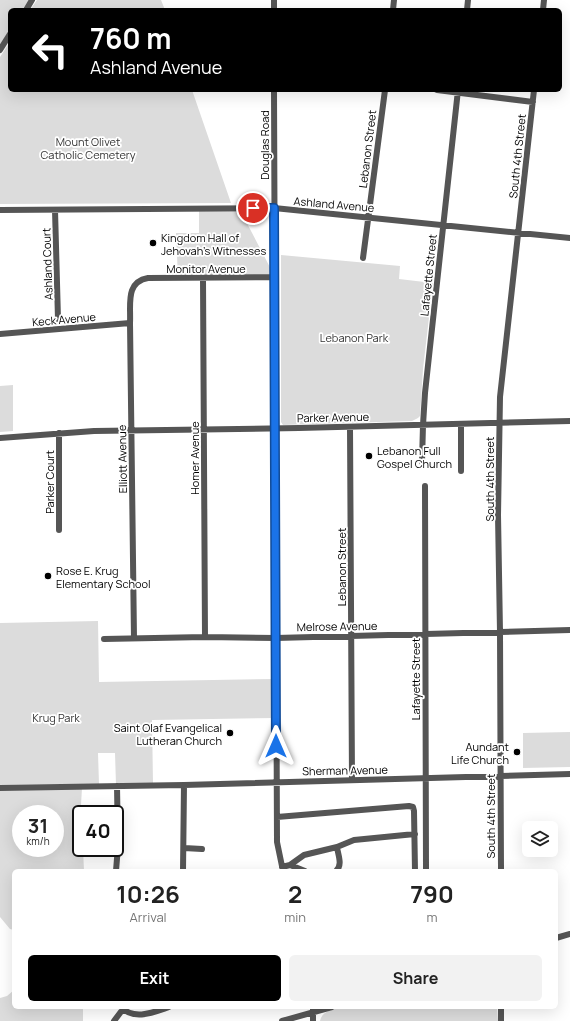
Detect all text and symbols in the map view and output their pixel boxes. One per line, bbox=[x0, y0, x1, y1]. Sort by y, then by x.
text: 760 m bbox=[90, 19, 172, 57]
icon: left bbox=[24, 24, 76, 76]
text: Ashland Avenue bbox=[90, 55, 222, 79]
street label: Lebanon Street bbox=[355, 109, 379, 189]
street label: Douglas Road bbox=[257, 110, 272, 180]
street label: South 4th Street bbox=[505, 113, 529, 199]
park label: Mount Olivet Catholic Cemetery bbox=[40, 134, 136, 162]
pin bbox=[236, 191, 270, 225]
street label: Ashland Avenue bbox=[293, 193, 375, 215]
icon: arrive bbox=[242, 197, 264, 219]
street label: Ashland Court bbox=[38, 228, 56, 300]
place label: Kingdom Hall of Jehovah's Witnesses bbox=[161, 230, 267, 258]
street label: Lafayette Street bbox=[416, 233, 440, 317]
marker: Kingdom Hall of Jehovah's Witnesses bbox=[148, 238, 158, 248]
street label: Monitor Avenue bbox=[166, 261, 246, 276]
street label: Keck Avenue bbox=[31, 309, 97, 329]
park label: Lebanon Park bbox=[320, 330, 389, 345]
street label: Parker Avenue bbox=[297, 409, 370, 425]
street label: Homer Avenue bbox=[187, 421, 202, 495]
street label: Elliott Avenue bbox=[114, 424, 130, 493]
street label: South 4th Street bbox=[482, 437, 497, 521]
place label: Lebanon Full Gospel Church bbox=[377, 443, 452, 471]
street label: Parker Court bbox=[42, 450, 57, 514]
marker: Lebanon Full Gospel Church bbox=[364, 451, 374, 461]
street label: Lebanon Street bbox=[334, 528, 349, 606]
place label: Rose E. Krug Elementary School bbox=[56, 563, 151, 591]
marker: Rose E. Krug Elementary School bbox=[43, 571, 53, 581]
street label: Melrose Avenue bbox=[297, 618, 378, 634]
street label: Lafayette Street bbox=[408, 638, 423, 720]
park label: Krug Park bbox=[32, 710, 80, 725]
place label: Saint Olaf Evangelical Lutheran Church bbox=[114, 720, 222, 748]
position arrow bbox=[255, 725, 297, 767]
marker: Saint Olaf Evangelical Lutheran Church bbox=[225, 728, 235, 738]
place label: Aundant Life Church bbox=[451, 739, 509, 767]
marker: Aundant Life Church bbox=[512, 747, 522, 757]
street label: Sherman Avenue bbox=[302, 762, 388, 778]
street label: South 4th Street bbox=[483, 774, 498, 858]
speed limit sign: 40 bbox=[72, 805, 124, 857]
text: 31 bbox=[28, 812, 48, 839]
map controls bbox=[522, 821, 558, 857]
button: layers bbox=[522, 821, 558, 857]
text: km/h bbox=[26, 834, 50, 848]
text: 10:26 bbox=[116, 877, 180, 910]
text: 2 bbox=[288, 877, 302, 910]
text: 790 bbox=[410, 877, 454, 910]
text: Arrival bbox=[130, 908, 167, 926]
text: min bbox=[284, 908, 306, 926]
text: m bbox=[426, 908, 438, 926]
button: Exit bbox=[28, 955, 281, 1001]
button: Share bbox=[289, 955, 542, 1001]

